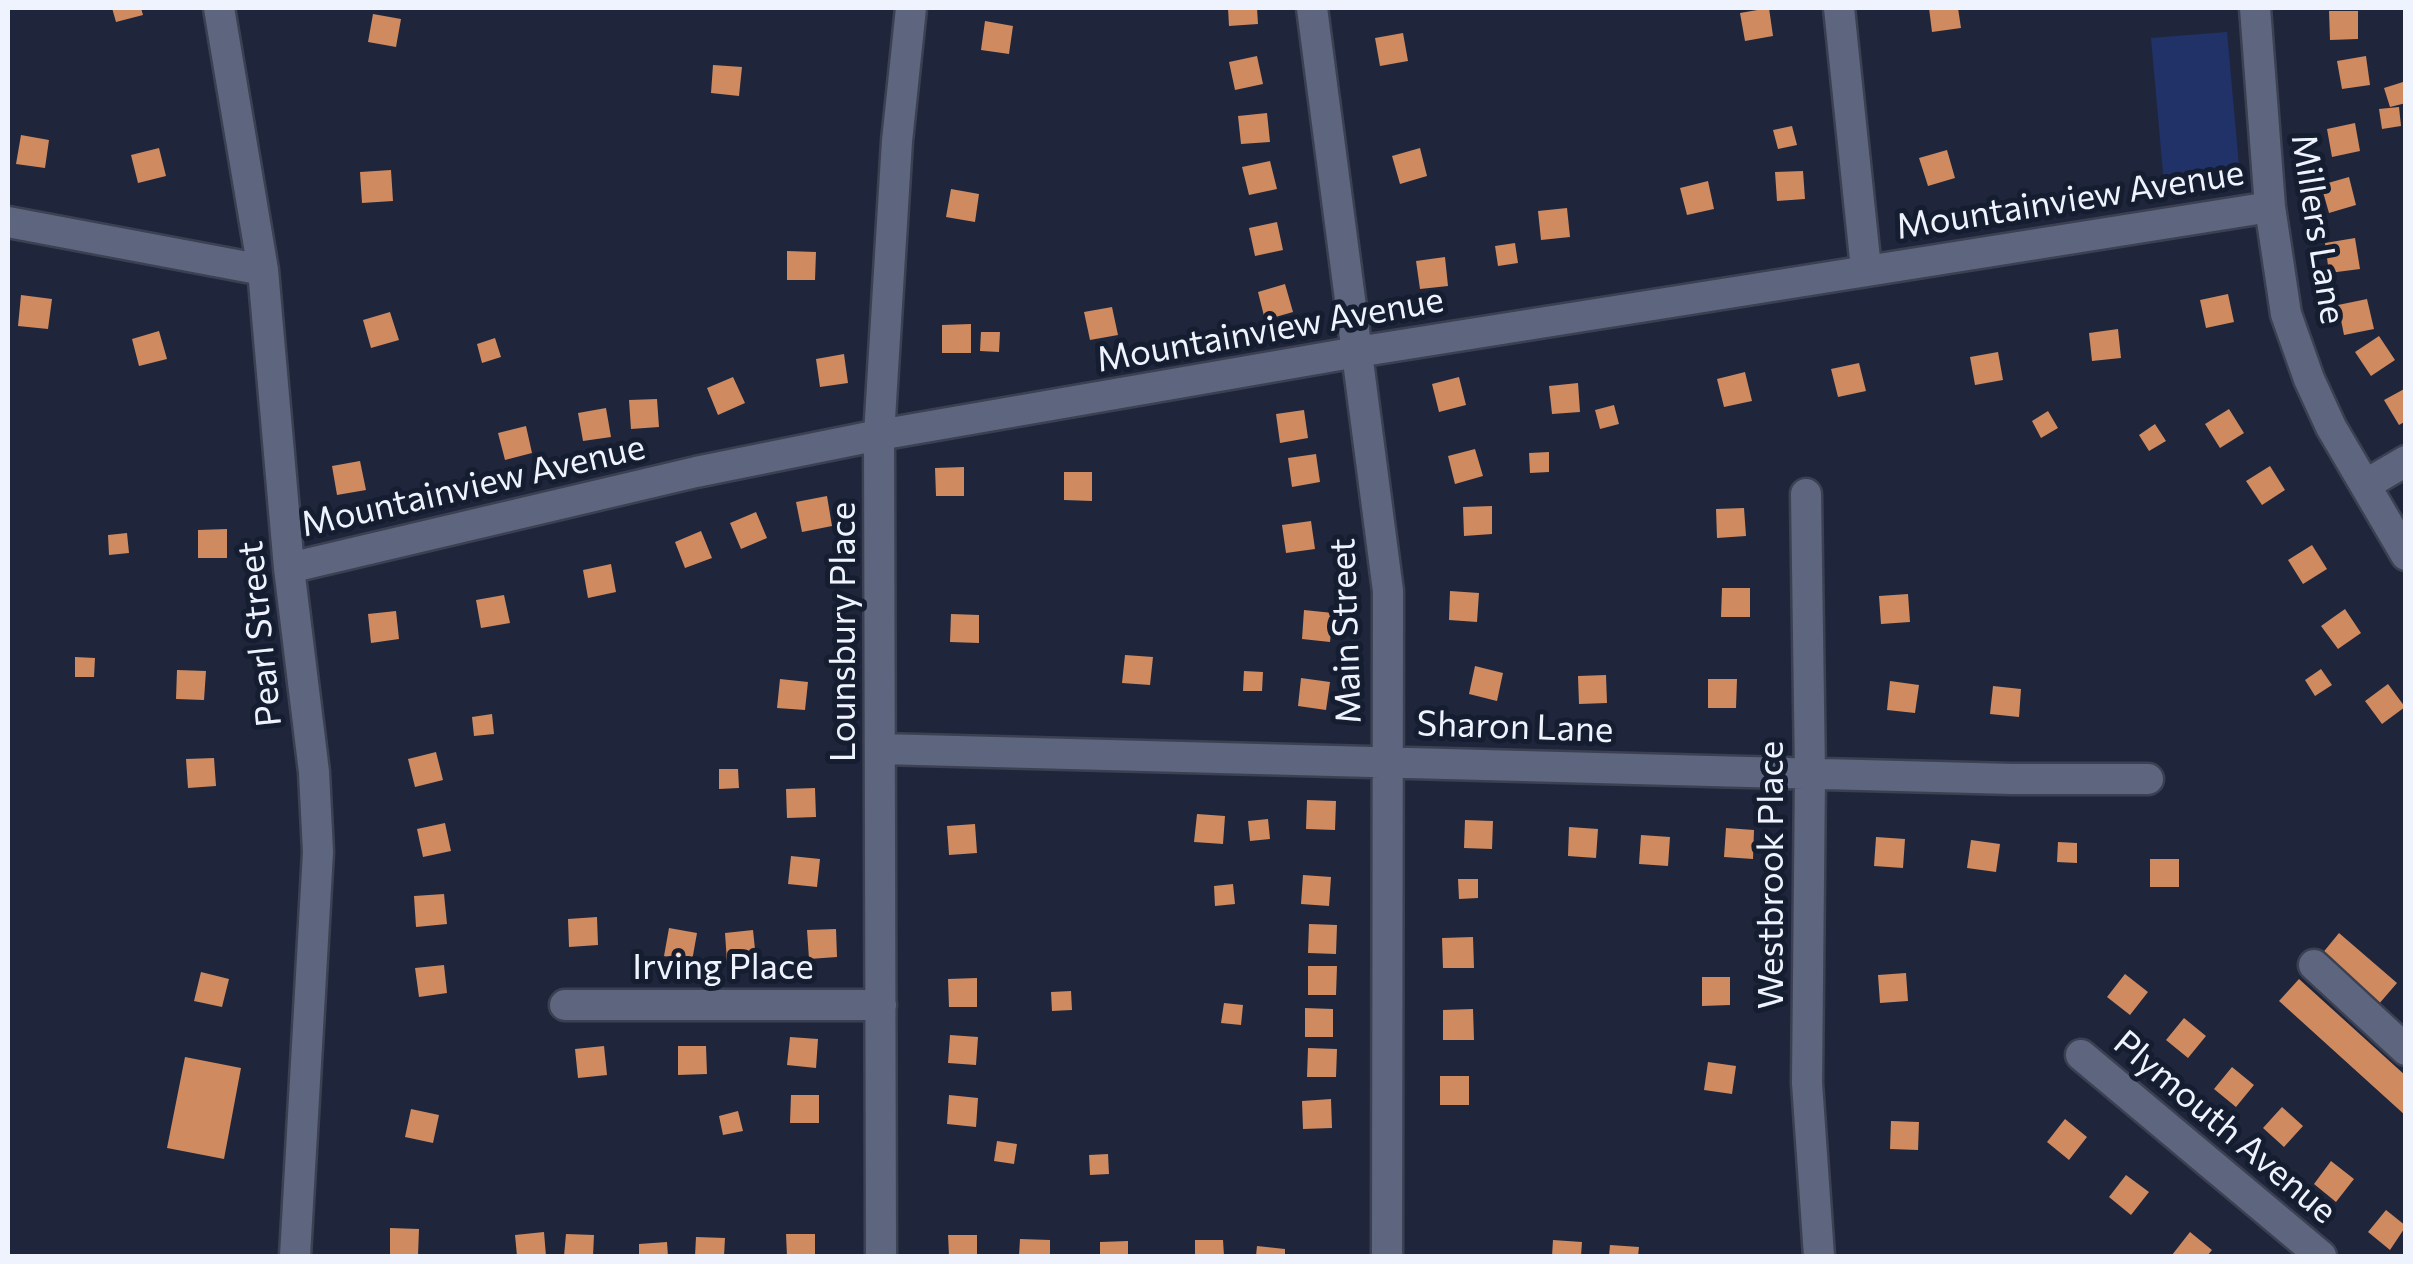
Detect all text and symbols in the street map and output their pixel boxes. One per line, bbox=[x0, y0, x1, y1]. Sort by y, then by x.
street label: Millers Lane bbox=[2282, 131, 2354, 327]
street label: Mountainview Avenue bbox=[1893, 152, 2247, 248]
street label: Mountainview Avenue bbox=[1093, 279, 1447, 381]
street label: Mountainview Avenue bbox=[297, 426, 649, 546]
street label: Lounsbury Place bbox=[822, 502, 864, 762]
street label: Main Street bbox=[1322, 537, 1370, 725]
street label: Pearl Street bbox=[229, 539, 291, 729]
street label: Sharon Lane bbox=[1416, 703, 1614, 751]
street label: Westbrook Place bbox=[1750, 741, 1792, 1009]
street label: Irving Place bbox=[632, 946, 814, 988]
street label: Plymouth Avenue bbox=[2105, 1022, 2345, 1232]

